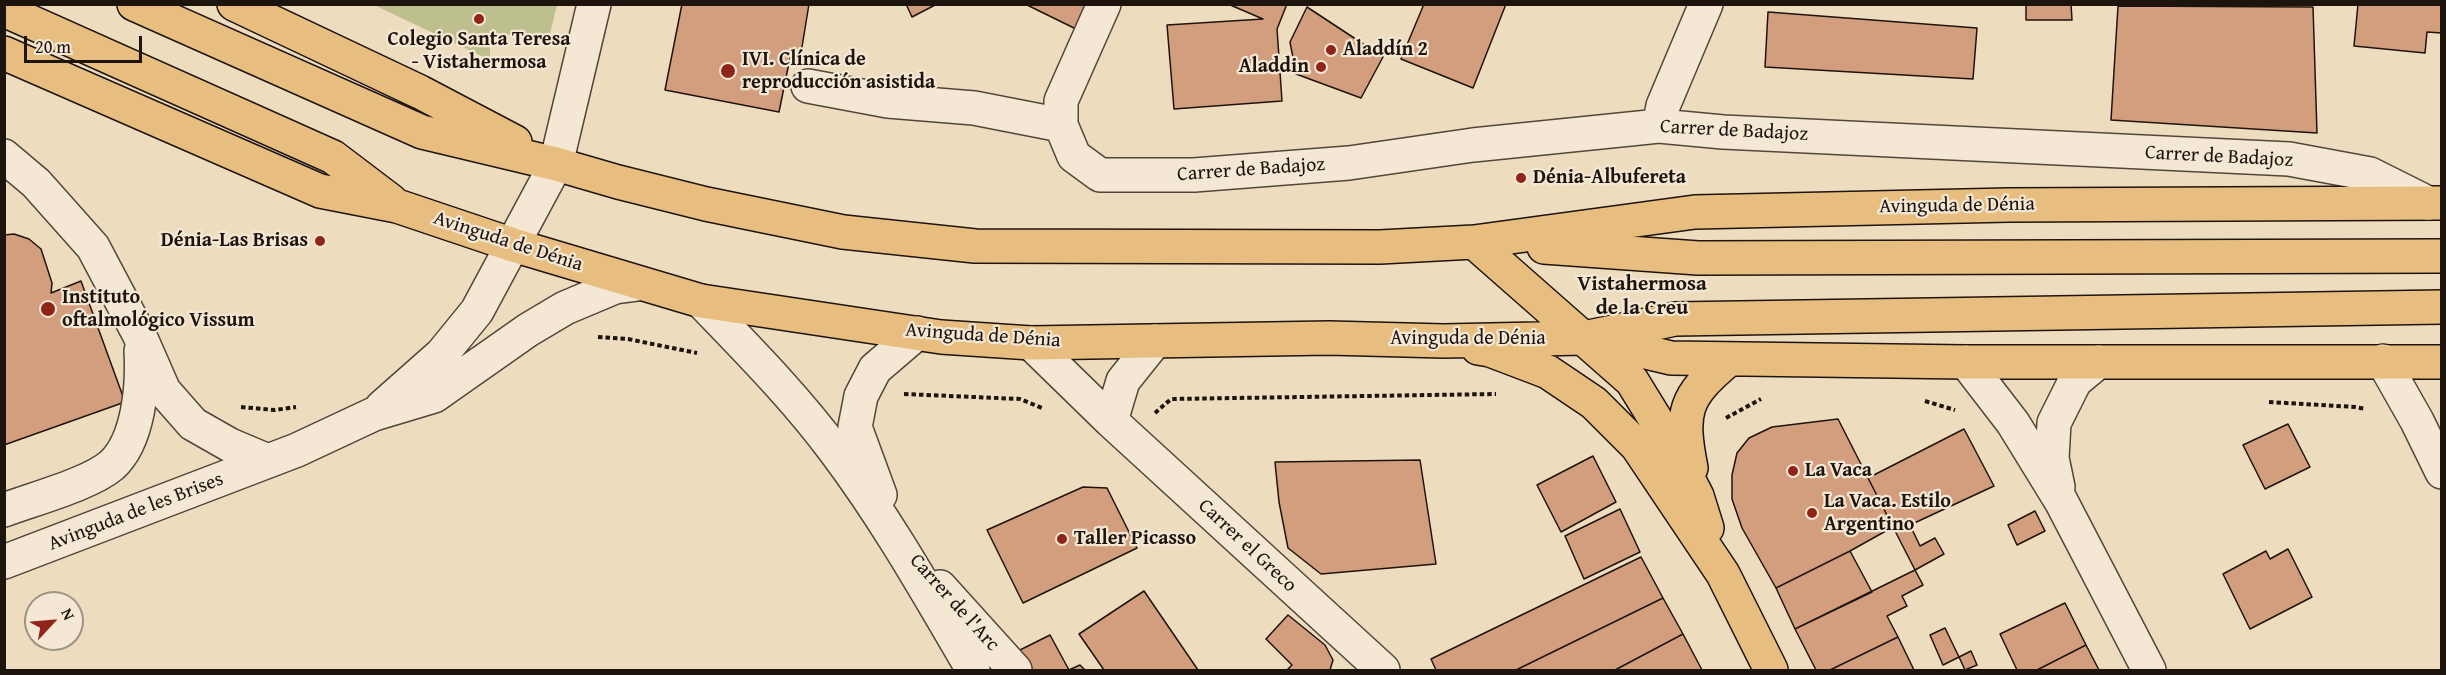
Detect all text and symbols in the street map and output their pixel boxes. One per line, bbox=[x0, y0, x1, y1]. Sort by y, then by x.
marker: Colegio Santa Teresa - Vistahermosa bbox=[472, 12, 486, 26]
scale bar bbox=[27, 24, 146, 62]
place label: Colegio Santa Teresa - Vistahermosa bbox=[388, 28, 570, 75]
text: 20 m bbox=[35, 33, 71, 60]
place label: Aladdín 2 bbox=[1343, 38, 1428, 62]
marker: Aladdín 2 bbox=[1324, 43, 1338, 57]
place label: IVI. Clínica de reproducción asistida bbox=[742, 48, 935, 95]
place label: Aladdin bbox=[1239, 55, 1309, 79]
marker: Aladdin bbox=[1314, 60, 1328, 74]
marker: IVI. Clínica de reproducción asistida bbox=[719, 62, 737, 80]
street label: Carrer de Badajoz bbox=[1659, 115, 1809, 147]
street label: Carrer de Badajoz bbox=[2144, 141, 2294, 173]
street label: Carrer de Badajoz bbox=[1176, 153, 1326, 187]
place label: Dénia-Albufereta bbox=[1533, 166, 1686, 190]
marker: Dénia-Albufereta bbox=[1514, 171, 1528, 185]
street label: Avinguda de Dénia bbox=[1879, 193, 2035, 219]
street label: Avinguda de Dénia bbox=[430, 207, 586, 277]
place label: Dénia-Las Brisas bbox=[161, 229, 308, 253]
marker: Dénia-Las Brisas bbox=[313, 234, 327, 248]
district label: Vistahermosa de la Creu bbox=[1577, 272, 1707, 322]
place label: Instituto oftalmológico Vissum bbox=[62, 286, 255, 333]
marker: Instituto oftalmológico Vissum bbox=[39, 300, 57, 318]
street label: Avinguda de Dénia bbox=[905, 319, 1061, 353]
street label: Avinguda de Dénia bbox=[1390, 327, 1546, 351]
place label: La Vaca bbox=[1805, 459, 1872, 483]
marker: La Vaca bbox=[1786, 464, 1800, 478]
street label: Avinguda de les Brises bbox=[45, 468, 227, 556]
place label: La Vaca. Estilo Argentino bbox=[1824, 490, 1951, 537]
street label: Carrer el Greco bbox=[1193, 494, 1301, 598]
marker: La Vaca. Estilo Argentino bbox=[1805, 506, 1819, 520]
place label: Taller Picasso bbox=[1074, 527, 1196, 551]
marker: Taller Picasso bbox=[1055, 532, 1069, 546]
street label: Carrer de l'Arc bbox=[904, 549, 1004, 657]
north arrow bbox=[24, 591, 84, 651]
text: N bbox=[55, 604, 82, 624]

